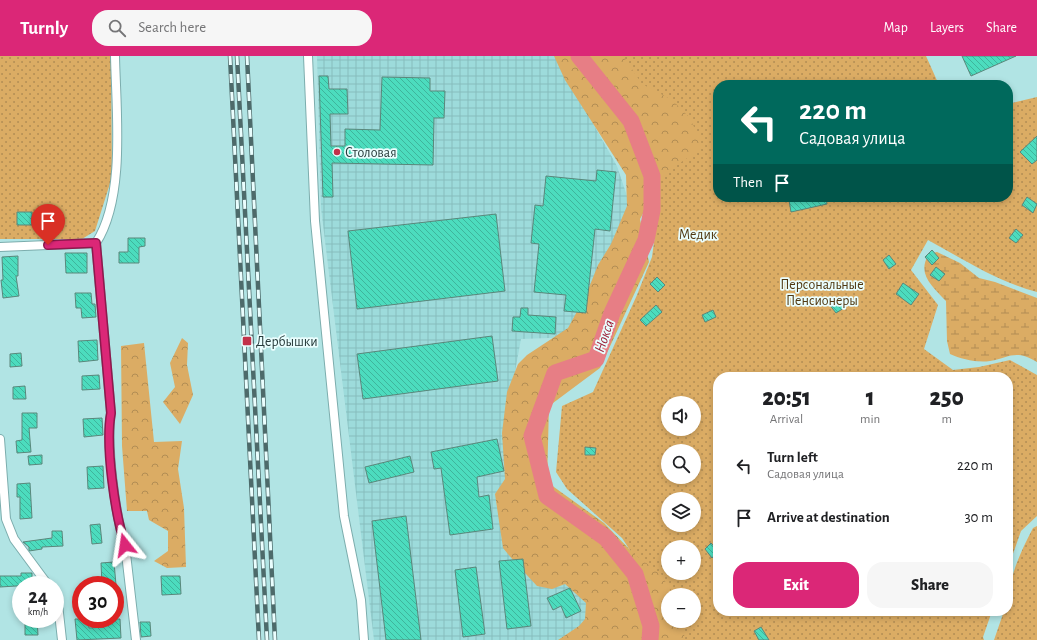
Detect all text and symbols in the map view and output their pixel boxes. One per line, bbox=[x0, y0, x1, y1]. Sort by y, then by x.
search box bbox=[92, 10, 372, 46]
icon: search bbox=[106, 17, 128, 39]
text: Turnly bbox=[20, 19, 68, 38]
text: Search here bbox=[138, 20, 206, 35]
text: Map bbox=[883, 21, 908, 35]
text: Layers bbox=[930, 21, 964, 35]
text: Share bbox=[986, 21, 1017, 35]
icon: left bbox=[733, 96, 785, 148]
text: 220 m bbox=[799, 97, 867, 125]
text: Садовая улица bbox=[799, 130, 906, 148]
place label: Столовая bbox=[345, 146, 397, 160]
marker: Столовая bbox=[332, 147, 342, 157]
icon: arrive bbox=[771, 172, 793, 194]
text: Then bbox=[733, 175, 763, 190]
pin bbox=[31, 204, 65, 245]
icon: arrive bbox=[37, 210, 59, 232]
park label: Медик bbox=[679, 228, 718, 242]
park label: Персональные Пенсионеры bbox=[780, 278, 864, 308]
water label: Нокса bbox=[592, 318, 617, 354]
marker: Дербышки bbox=[241, 335, 253, 347]
place label: Дербышки bbox=[256, 335, 318, 349]
text: 20:51 bbox=[762, 386, 811, 410]
text: 1 bbox=[866, 386, 875, 410]
text: 250 bbox=[929, 386, 964, 410]
map controls bbox=[661, 396, 701, 628]
button: sound bbox=[661, 396, 701, 436]
text: Arrival bbox=[770, 413, 803, 426]
text: min bbox=[860, 413, 880, 426]
text: m bbox=[941, 413, 952, 426]
button: search bbox=[661, 444, 701, 484]
text: Turn left bbox=[767, 450, 818, 465]
icon: left bbox=[733, 455, 755, 477]
text: 220 m bbox=[957, 458, 993, 473]
text: Садовая улица bbox=[767, 468, 844, 481]
button: layers bbox=[661, 492, 701, 532]
icon: arrive bbox=[733, 507, 755, 529]
text: Arrive at destination bbox=[767, 510, 890, 525]
text: 30 m bbox=[964, 510, 993, 525]
position arrow bbox=[104, 524, 146, 566]
button: + bbox=[661, 540, 701, 580]
button: Exit bbox=[733, 562, 859, 608]
button: Share bbox=[867, 562, 993, 608]
speed limit sign: 30 bbox=[72, 576, 124, 628]
text: 24 bbox=[28, 587, 48, 607]
button: − bbox=[661, 588, 701, 628]
text: km/h bbox=[28, 607, 48, 617]

